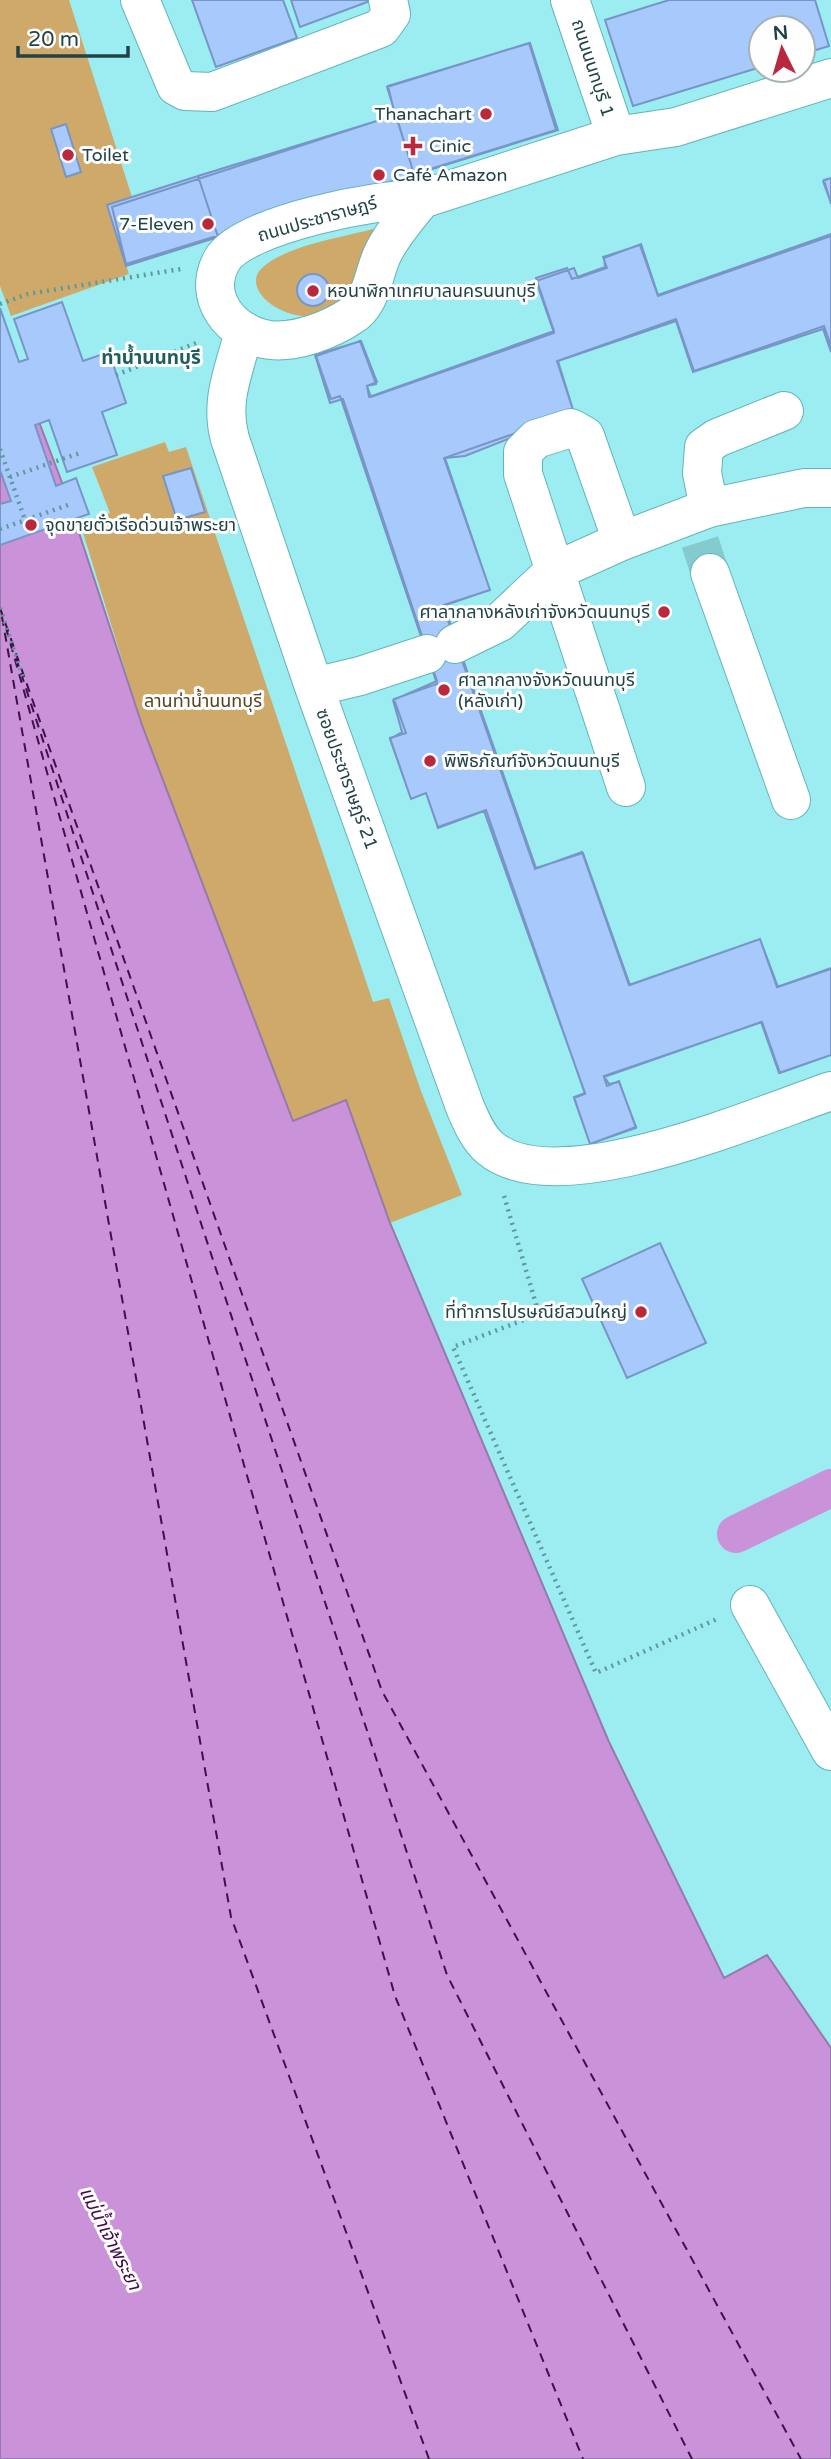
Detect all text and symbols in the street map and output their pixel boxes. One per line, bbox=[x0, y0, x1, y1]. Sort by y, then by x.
scale bar bbox=[18, 14, 128, 58]
north arrow bbox=[747, 14, 817, 84]
street label: ถนนนนทบุรี 1 bbox=[567, 16, 619, 120]
text: N bbox=[772, 21, 789, 45]
text: 20 m bbox=[28, 27, 79, 52]
place label: Thanachart bbox=[375, 103, 472, 125]
marker: Thanachart bbox=[478, 106, 494, 122]
place label: Cinic bbox=[429, 135, 471, 157]
marker: Cinic bbox=[403, 136, 423, 156]
place label: Toilet bbox=[82, 144, 129, 166]
marker: Toilet bbox=[60, 147, 76, 163]
place label: Café Amazon bbox=[393, 164, 507, 186]
marker: Café Amazon bbox=[371, 167, 387, 183]
street label: ถนนประชาราษฎร์ bbox=[255, 191, 380, 247]
place label: 7-Eleven bbox=[119, 213, 194, 235]
marker: 7-Eleven bbox=[200, 216, 216, 232]
place label: หอนาฬิกาเทศบาลนครนนทบุรี bbox=[327, 280, 536, 302]
marker: หอนาฬิกาเทศบาลนครนนทบุรี bbox=[305, 283, 321, 299]
district label: ท่าน้ำนนทบุรี bbox=[101, 344, 201, 369]
place label: จุดขายตั๋วเรือด่วนเจ้าพระยา bbox=[45, 513, 236, 536]
marker: จุดขายตั๋วเรือด่วนเจ้าพระยา bbox=[23, 517, 39, 533]
place label: ศาลากลางหลังเก่าจังหวัดนนทบุรี bbox=[419, 601, 650, 623]
marker: ศาลากลางหลังเก่าจังหวัดนนทบุรี bbox=[656, 604, 672, 620]
place label: ศาลากลางจังหวัดนนทบุรี (หลังเก่า) bbox=[458, 669, 635, 712]
marker: ศาลากลางจังหวัดนนทบุรี (หลังเก่า) bbox=[436, 682, 452, 698]
park label: ลานท่าน้ำนนทบุรี bbox=[144, 688, 262, 712]
street label: ซอยประชาราษฎร์ 21 bbox=[311, 705, 383, 853]
place label: พิพิธภัณฑ์จังหวัดนนทบุรี bbox=[444, 750, 620, 772]
marker: พิพิธภัณฑ์จังหวัดนนทบุรี bbox=[422, 753, 438, 769]
place label: ที่ทำการไปรษณีย์สวนใหญ่ bbox=[445, 1299, 627, 1323]
marker: ที่ทำการไปรษณีย์สวนใหญ่ bbox=[633, 1304, 649, 1320]
water label: แม่น้ำเจ้าพระยา bbox=[75, 2182, 149, 2295]

